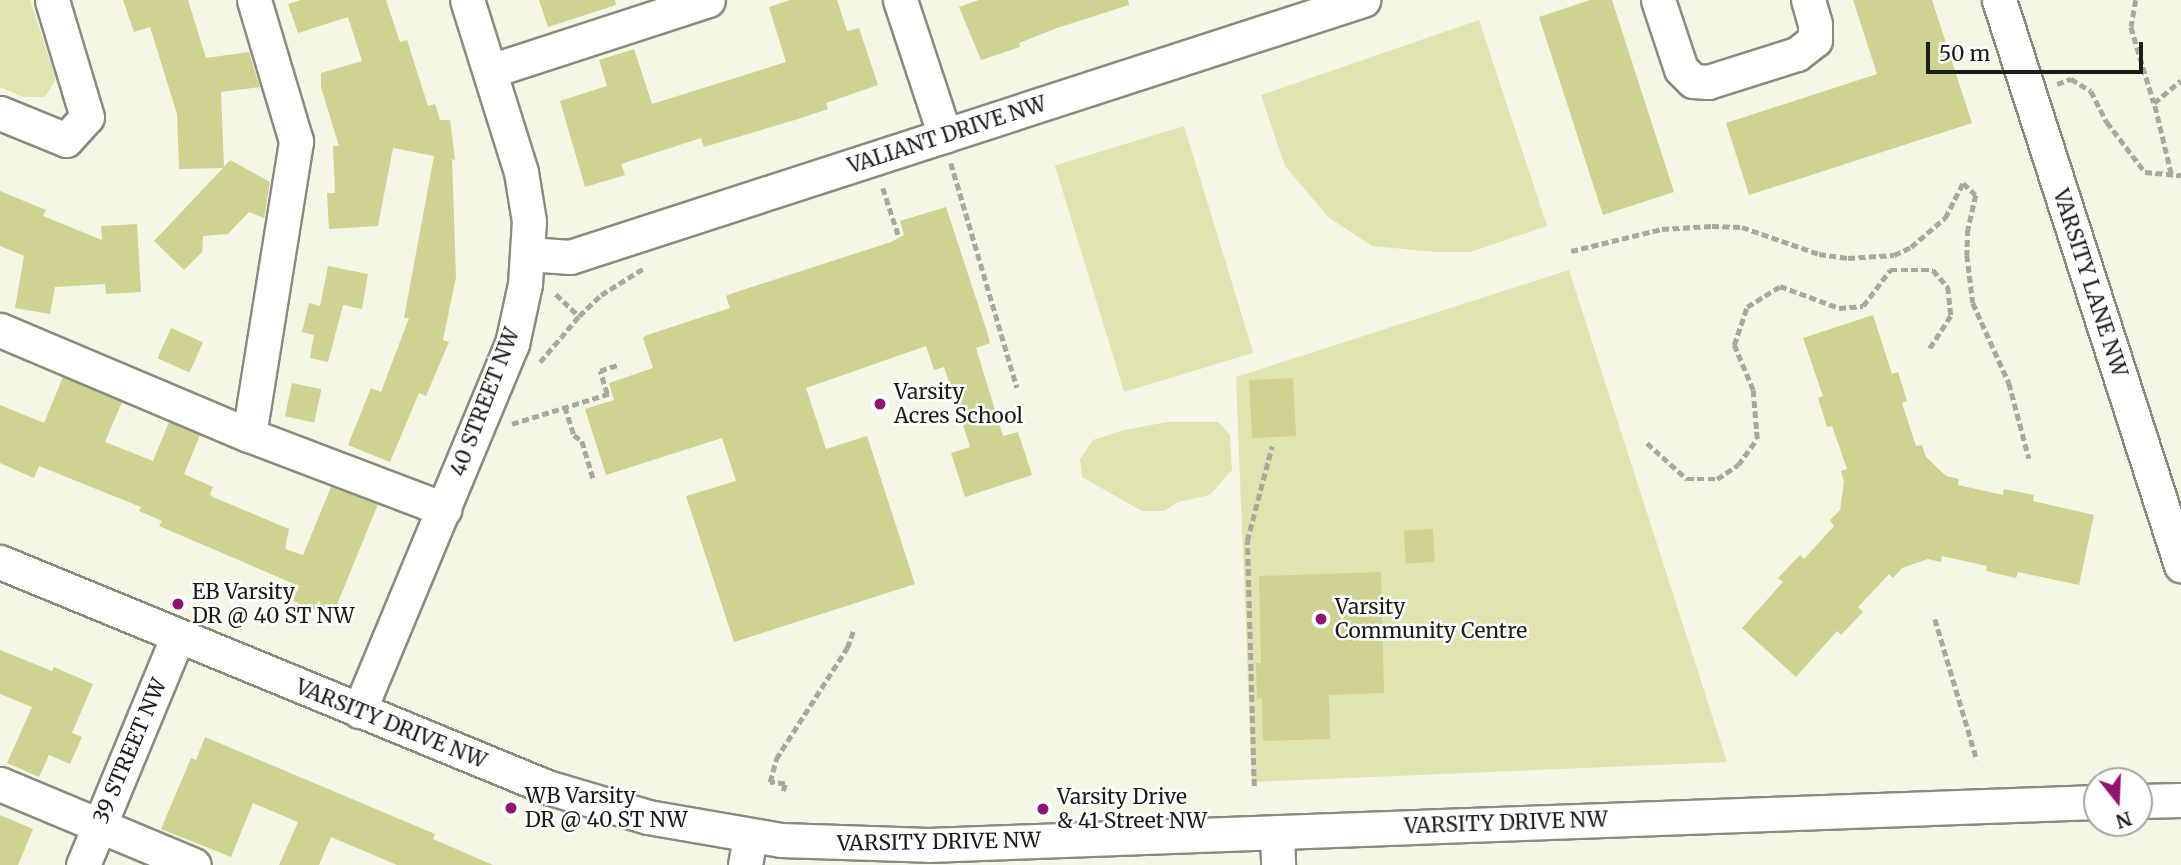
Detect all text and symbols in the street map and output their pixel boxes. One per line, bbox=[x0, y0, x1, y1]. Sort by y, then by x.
scale bar bbox=[1929, 28, 2146, 72]
text: 50 m bbox=[1939, 40, 1990, 67]
street label: VALIANT DRIVE NW bbox=[845, 91, 1049, 179]
street label: VARSITY LANE NW bbox=[2048, 186, 2132, 380]
street label: 40 STREET NW bbox=[445, 324, 525, 480]
place label: Varsity Acres School bbox=[894, 379, 1023, 429]
marker: Varsity Acres School bbox=[872, 396, 888, 412]
place label: EB Varsity DR @ 40 ST NW bbox=[192, 579, 354, 629]
place label: Varsity Community Centre bbox=[1335, 594, 1527, 644]
marker: EB Varsity DR @ 40 ST NW bbox=[170, 596, 186, 612]
marker: Varsity Community Centre bbox=[1313, 611, 1329, 627]
street label: VARSITY DRIVE NW bbox=[292, 674, 490, 774]
street label: 39 STREET NW bbox=[88, 675, 172, 827]
north arrow bbox=[2083, 767, 2153, 837]
place label: WB Varsity DR @ 40 ST NW bbox=[525, 783, 687, 833]
place label: Varsity Drive & 41 Street NW bbox=[1057, 784, 1207, 834]
marker: WB Varsity DR @ 40 ST NW bbox=[503, 800, 519, 816]
marker: Varsity Drive & 41 Street NW bbox=[1035, 801, 1051, 817]
text: N bbox=[2113, 806, 2135, 834]
street label: VARSITY DRIVE NW bbox=[1404, 807, 1608, 839]
street label: VARSITY DRIVE NW bbox=[837, 828, 1041, 856]

